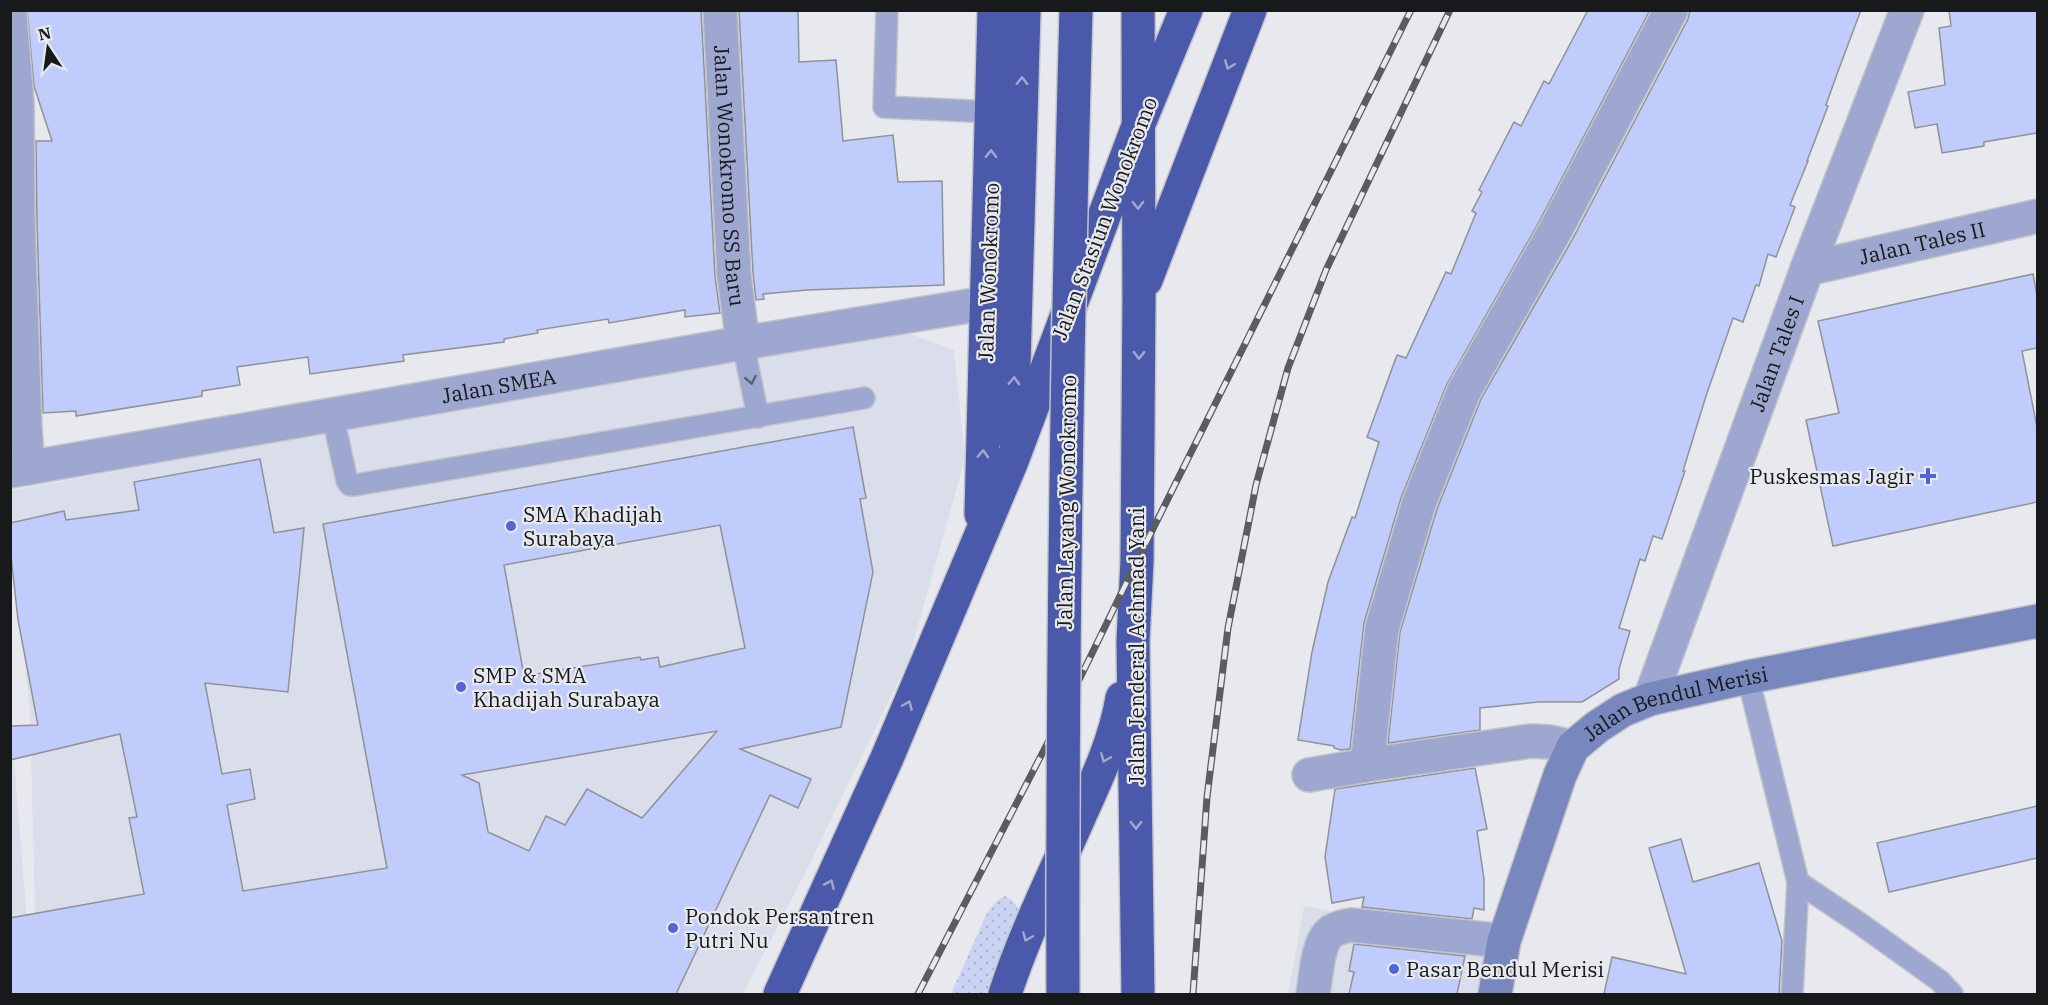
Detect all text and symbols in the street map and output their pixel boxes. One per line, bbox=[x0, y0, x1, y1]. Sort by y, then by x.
north arrow bbox=[18, 18, 78, 78]
text: N bbox=[36, 22, 53, 45]
street label: Jalan Wonokromo SS Baru bbox=[708, 44, 752, 308]
one-way arrow bbox=[1223, 59, 1236, 70]
one-way arrow bbox=[1016, 77, 1029, 86]
street label: Jalan Stasiun Wonokromo bbox=[1045, 92, 1163, 344]
one-way arrow bbox=[985, 150, 997, 159]
street label: Jalan Wonokromo bbox=[971, 182, 1005, 362]
one-way arrow bbox=[1132, 201, 1145, 210]
street label: Jalan Tales II bbox=[1856, 215, 1988, 271]
street label: Jalan Tales I bbox=[1742, 292, 1810, 415]
one-way arrow bbox=[1133, 351, 1145, 360]
street label: Jalan SMEA bbox=[439, 362, 559, 409]
one-way arrow bbox=[744, 374, 757, 384]
street label: Jalan Layang Wonokromo bbox=[1050, 374, 1082, 630]
one-way arrow bbox=[1008, 377, 1020, 386]
one-way arrow bbox=[977, 450, 989, 459]
place label: Puskesmas Jagir bbox=[1749, 462, 1915, 490]
marker: Puskesmas Jagir bbox=[1919, 467, 1937, 485]
place label: SMA Khadijah Surabaya bbox=[523, 500, 663, 552]
street label: Jalan Jenderal Achmad Yani bbox=[1122, 507, 1150, 785]
marker: SMA Khadijah Surabaya bbox=[504, 519, 518, 533]
street label: Jalan Bendul Merisi bbox=[1577, 659, 1770, 747]
place label: SMP & SMA Khadijah Surabaya bbox=[473, 661, 660, 713]
marker: SMP & SMA Khadijah Surabaya bbox=[454, 680, 468, 694]
one-way arrow bbox=[901, 701, 913, 712]
one-way arrow bbox=[1100, 752, 1112, 763]
one-way arrow bbox=[1130, 821, 1142, 830]
one-way arrow bbox=[822, 879, 834, 890]
place label: Pondok Persantren Putri Nu bbox=[685, 902, 875, 954]
marker: Pondok Persantren Putri Nu bbox=[666, 921, 680, 935]
one-way arrow bbox=[1022, 931, 1034, 942]
place label: Pasar Bendul Merisi bbox=[1406, 955, 1604, 983]
marker: Pasar Bendul Merisi bbox=[1387, 962, 1401, 976]

